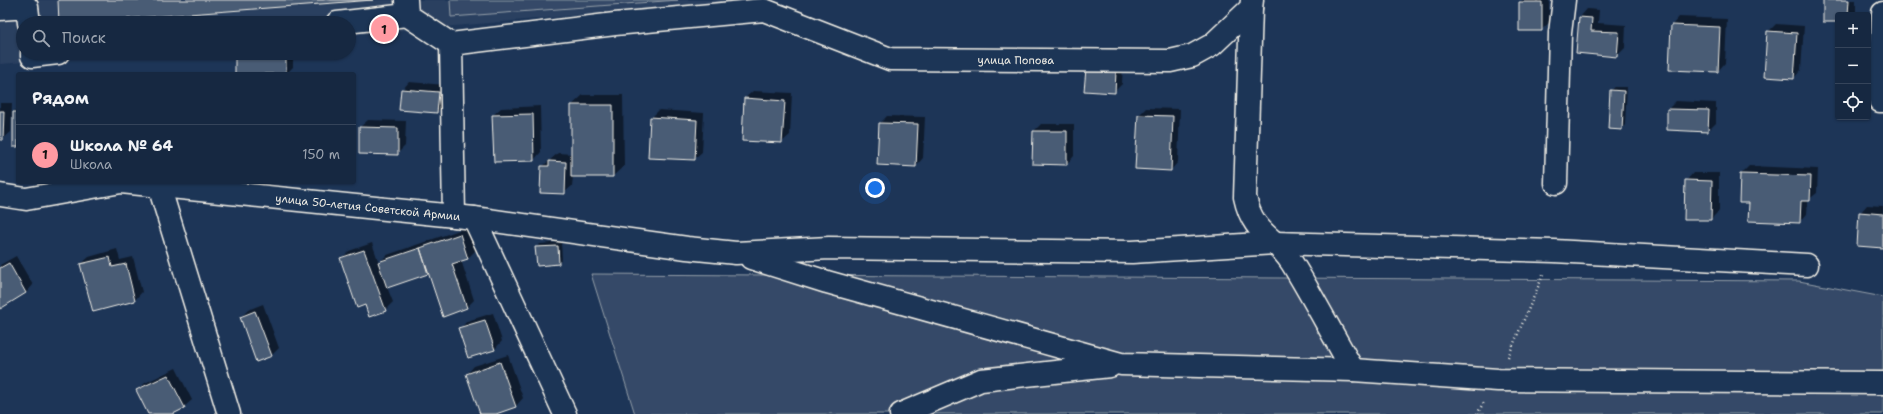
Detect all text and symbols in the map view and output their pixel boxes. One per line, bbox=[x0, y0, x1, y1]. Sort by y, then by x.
map controls bbox=[1835, 12, 1871, 120]
button: + bbox=[1835, 12, 1871, 48]
pin: 1 bbox=[371, 14, 397, 44]
search box bbox=[16, 16, 356, 60]
icon: search bbox=[30, 27, 52, 49]
text: Поиск bbox=[62, 28, 106, 48]
button: − bbox=[1835, 48, 1871, 84]
street label: улица Попова bbox=[978, 53, 1054, 68]
button: locate bbox=[1835, 84, 1871, 120]
text: Рядом bbox=[32, 87, 89, 109]
text: Школа № 64 bbox=[70, 136, 173, 156]
text: 1 bbox=[42, 146, 48, 163]
text: 150 m bbox=[302, 146, 340, 163]
text: Школа bbox=[70, 156, 112, 173]
your location bbox=[865, 178, 885, 198]
street label: улица 50-летия Советской Армии bbox=[275, 191, 461, 225]

